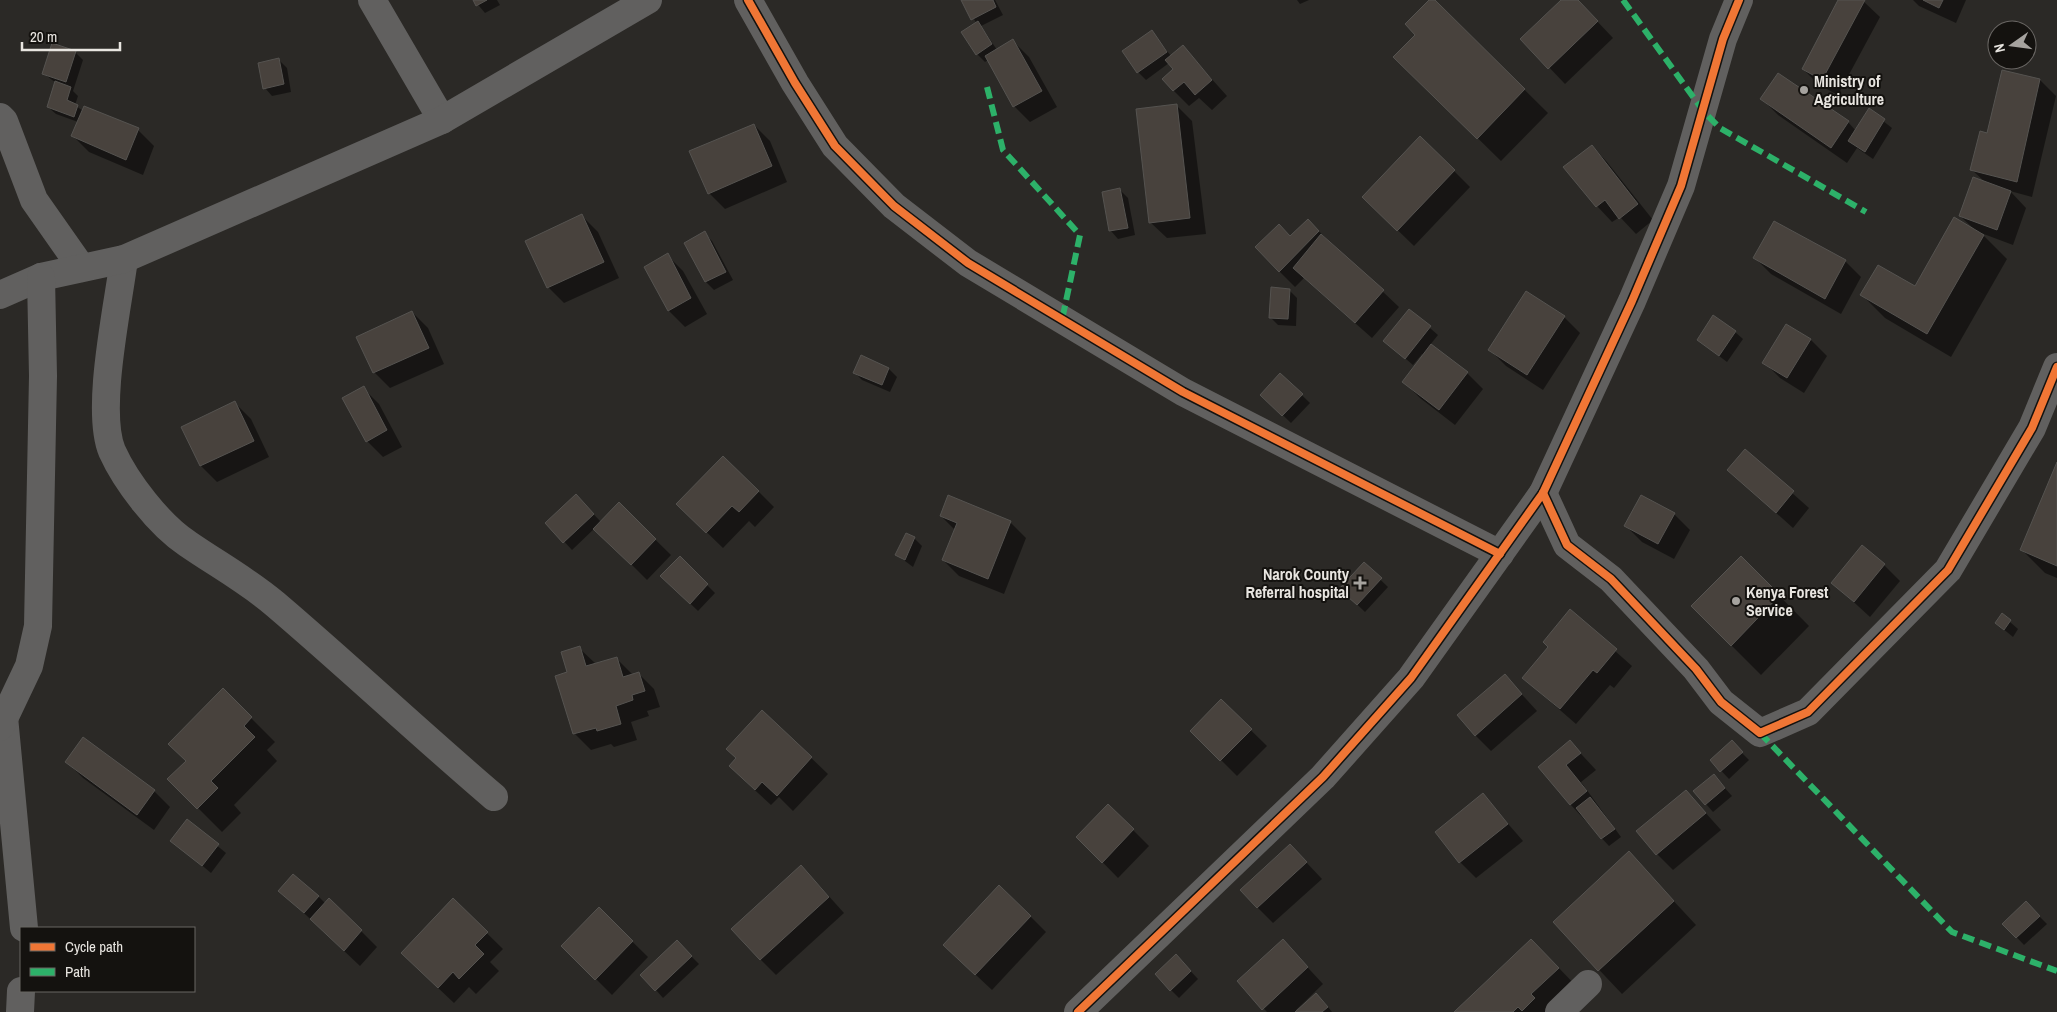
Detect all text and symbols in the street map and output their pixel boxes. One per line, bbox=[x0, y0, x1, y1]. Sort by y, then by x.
scale bar bbox=[22, 20, 120, 52]
north arrow bbox=[1987, 20, 2037, 70]
text: 20 m bbox=[30, 26, 57, 47]
text: N bbox=[1990, 42, 2009, 54]
place label: Ministry of Agriculture bbox=[1814, 70, 1884, 110]
marker: Ministry of Agriculture bbox=[1798, 84, 1810, 96]
place label: Narok County Referral hospital bbox=[1245, 563, 1350, 603]
marker: Narok County Referral hospital bbox=[1353, 576, 1367, 590]
place label: Kenya Forest Service bbox=[1746, 581, 1829, 621]
marker: Kenya Forest Service bbox=[1730, 595, 1742, 607]
legend bbox=[20, 927, 195, 992]
text: Cycle path bbox=[65, 936, 123, 957]
text: Path bbox=[65, 961, 90, 982]

